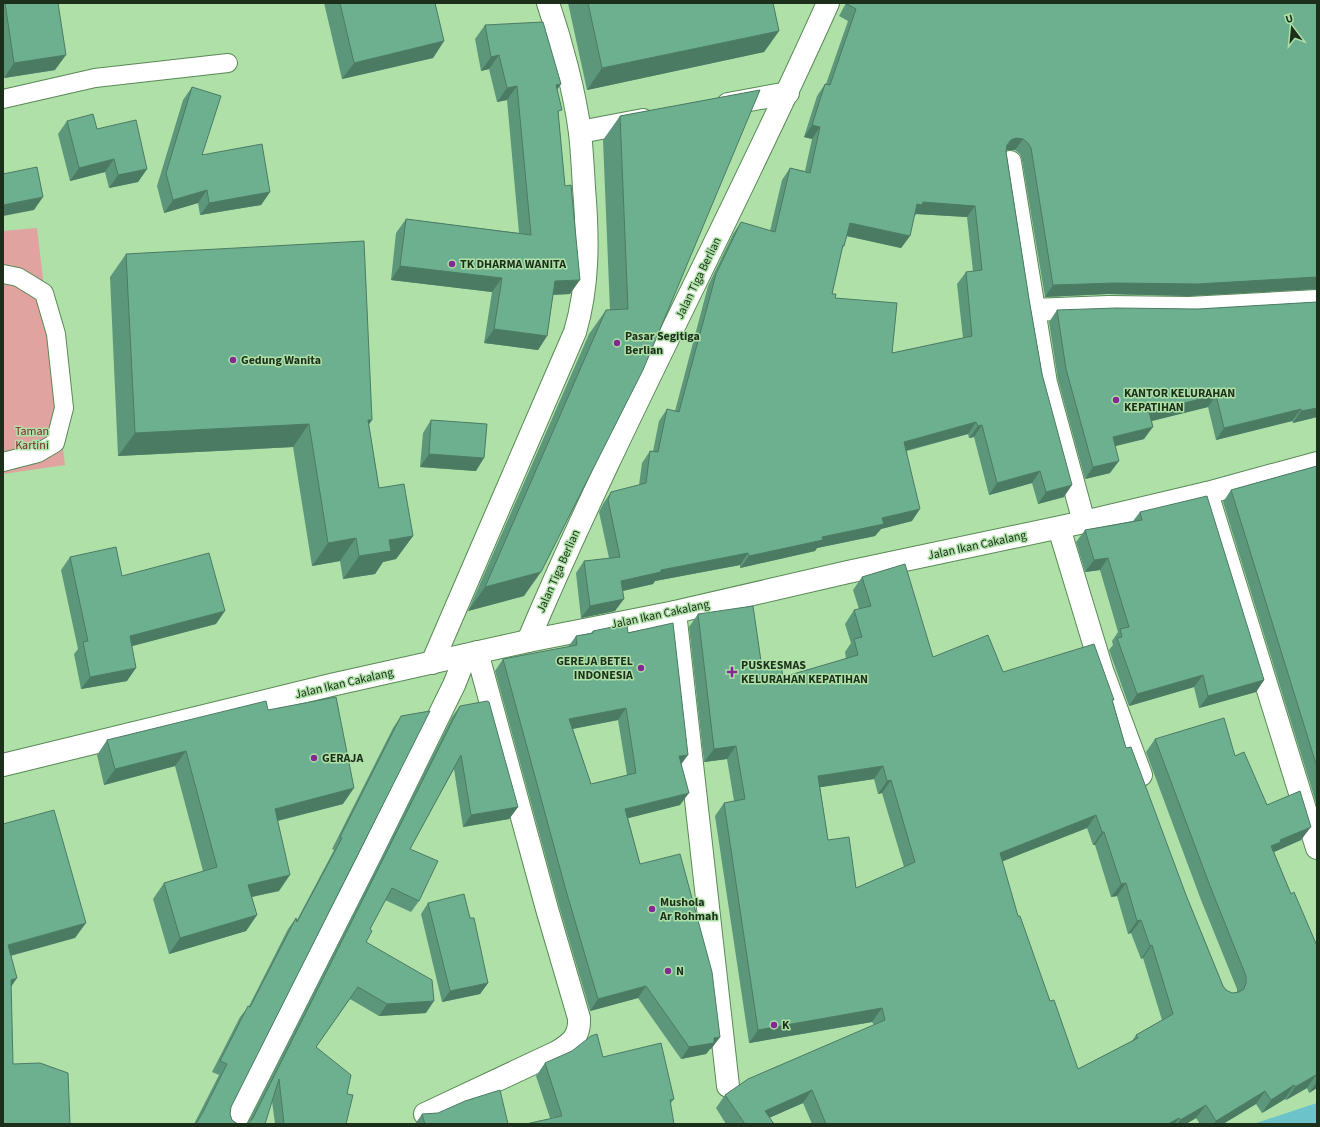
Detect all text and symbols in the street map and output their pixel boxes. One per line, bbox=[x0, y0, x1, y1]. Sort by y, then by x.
north arrow bbox=[1272, 8, 1312, 48]
text: U bbox=[1284, 11, 1295, 27]
street label: Jalan Tiga Berlian bbox=[671, 234, 726, 322]
place label: TK DHARMA WANITA bbox=[460, 256, 566, 273]
marker: TK DHARMA WANITA bbox=[447, 259, 457, 269]
place label: Pasar Segitiga Berlian bbox=[625, 328, 700, 359]
marker: Pasar Segitiga Berlian bbox=[612, 338, 622, 348]
place label: Gedung Wanita bbox=[241, 352, 321, 369]
marker: Gedung Wanita bbox=[228, 355, 238, 365]
place label: KANTOR KELURAHAN KEPATIHAN bbox=[1124, 385, 1235, 416]
marker: KANTOR KELURAHAN KEPATIHAN bbox=[1111, 395, 1121, 405]
park label: Taman Kartini bbox=[15, 423, 49, 454]
street label: Jalan Tiga Berlian bbox=[533, 527, 584, 615]
street label: Jalan Ikan Cakalang bbox=[926, 527, 1028, 564]
street label: Jalan Ikan Cakalang bbox=[609, 596, 711, 633]
place label: GEREJA BETEL INDONESIA bbox=[556, 653, 633, 684]
place label: PUSKESMAS KELURAHAN KEPATIHAN bbox=[741, 657, 868, 688]
marker: GEREJA BETEL INDONESIA bbox=[636, 663, 646, 673]
street label: Jalan Ikan Cakalang bbox=[293, 664, 395, 703]
marker: PUSKESMAS KELURAHAN KEPATIHAN bbox=[726, 666, 738, 678]
place label: GERAJA bbox=[322, 750, 363, 767]
marker: GERAJA bbox=[309, 753, 319, 763]
place label: Mushola Ar Rohmah bbox=[659, 894, 718, 925]
marker: Mushola Ar Rohmah bbox=[647, 904, 657, 914]
place label: N bbox=[676, 963, 684, 980]
marker: N bbox=[663, 966, 673, 976]
place label: K bbox=[782, 1017, 790, 1034]
marker: K bbox=[769, 1020, 779, 1030]

